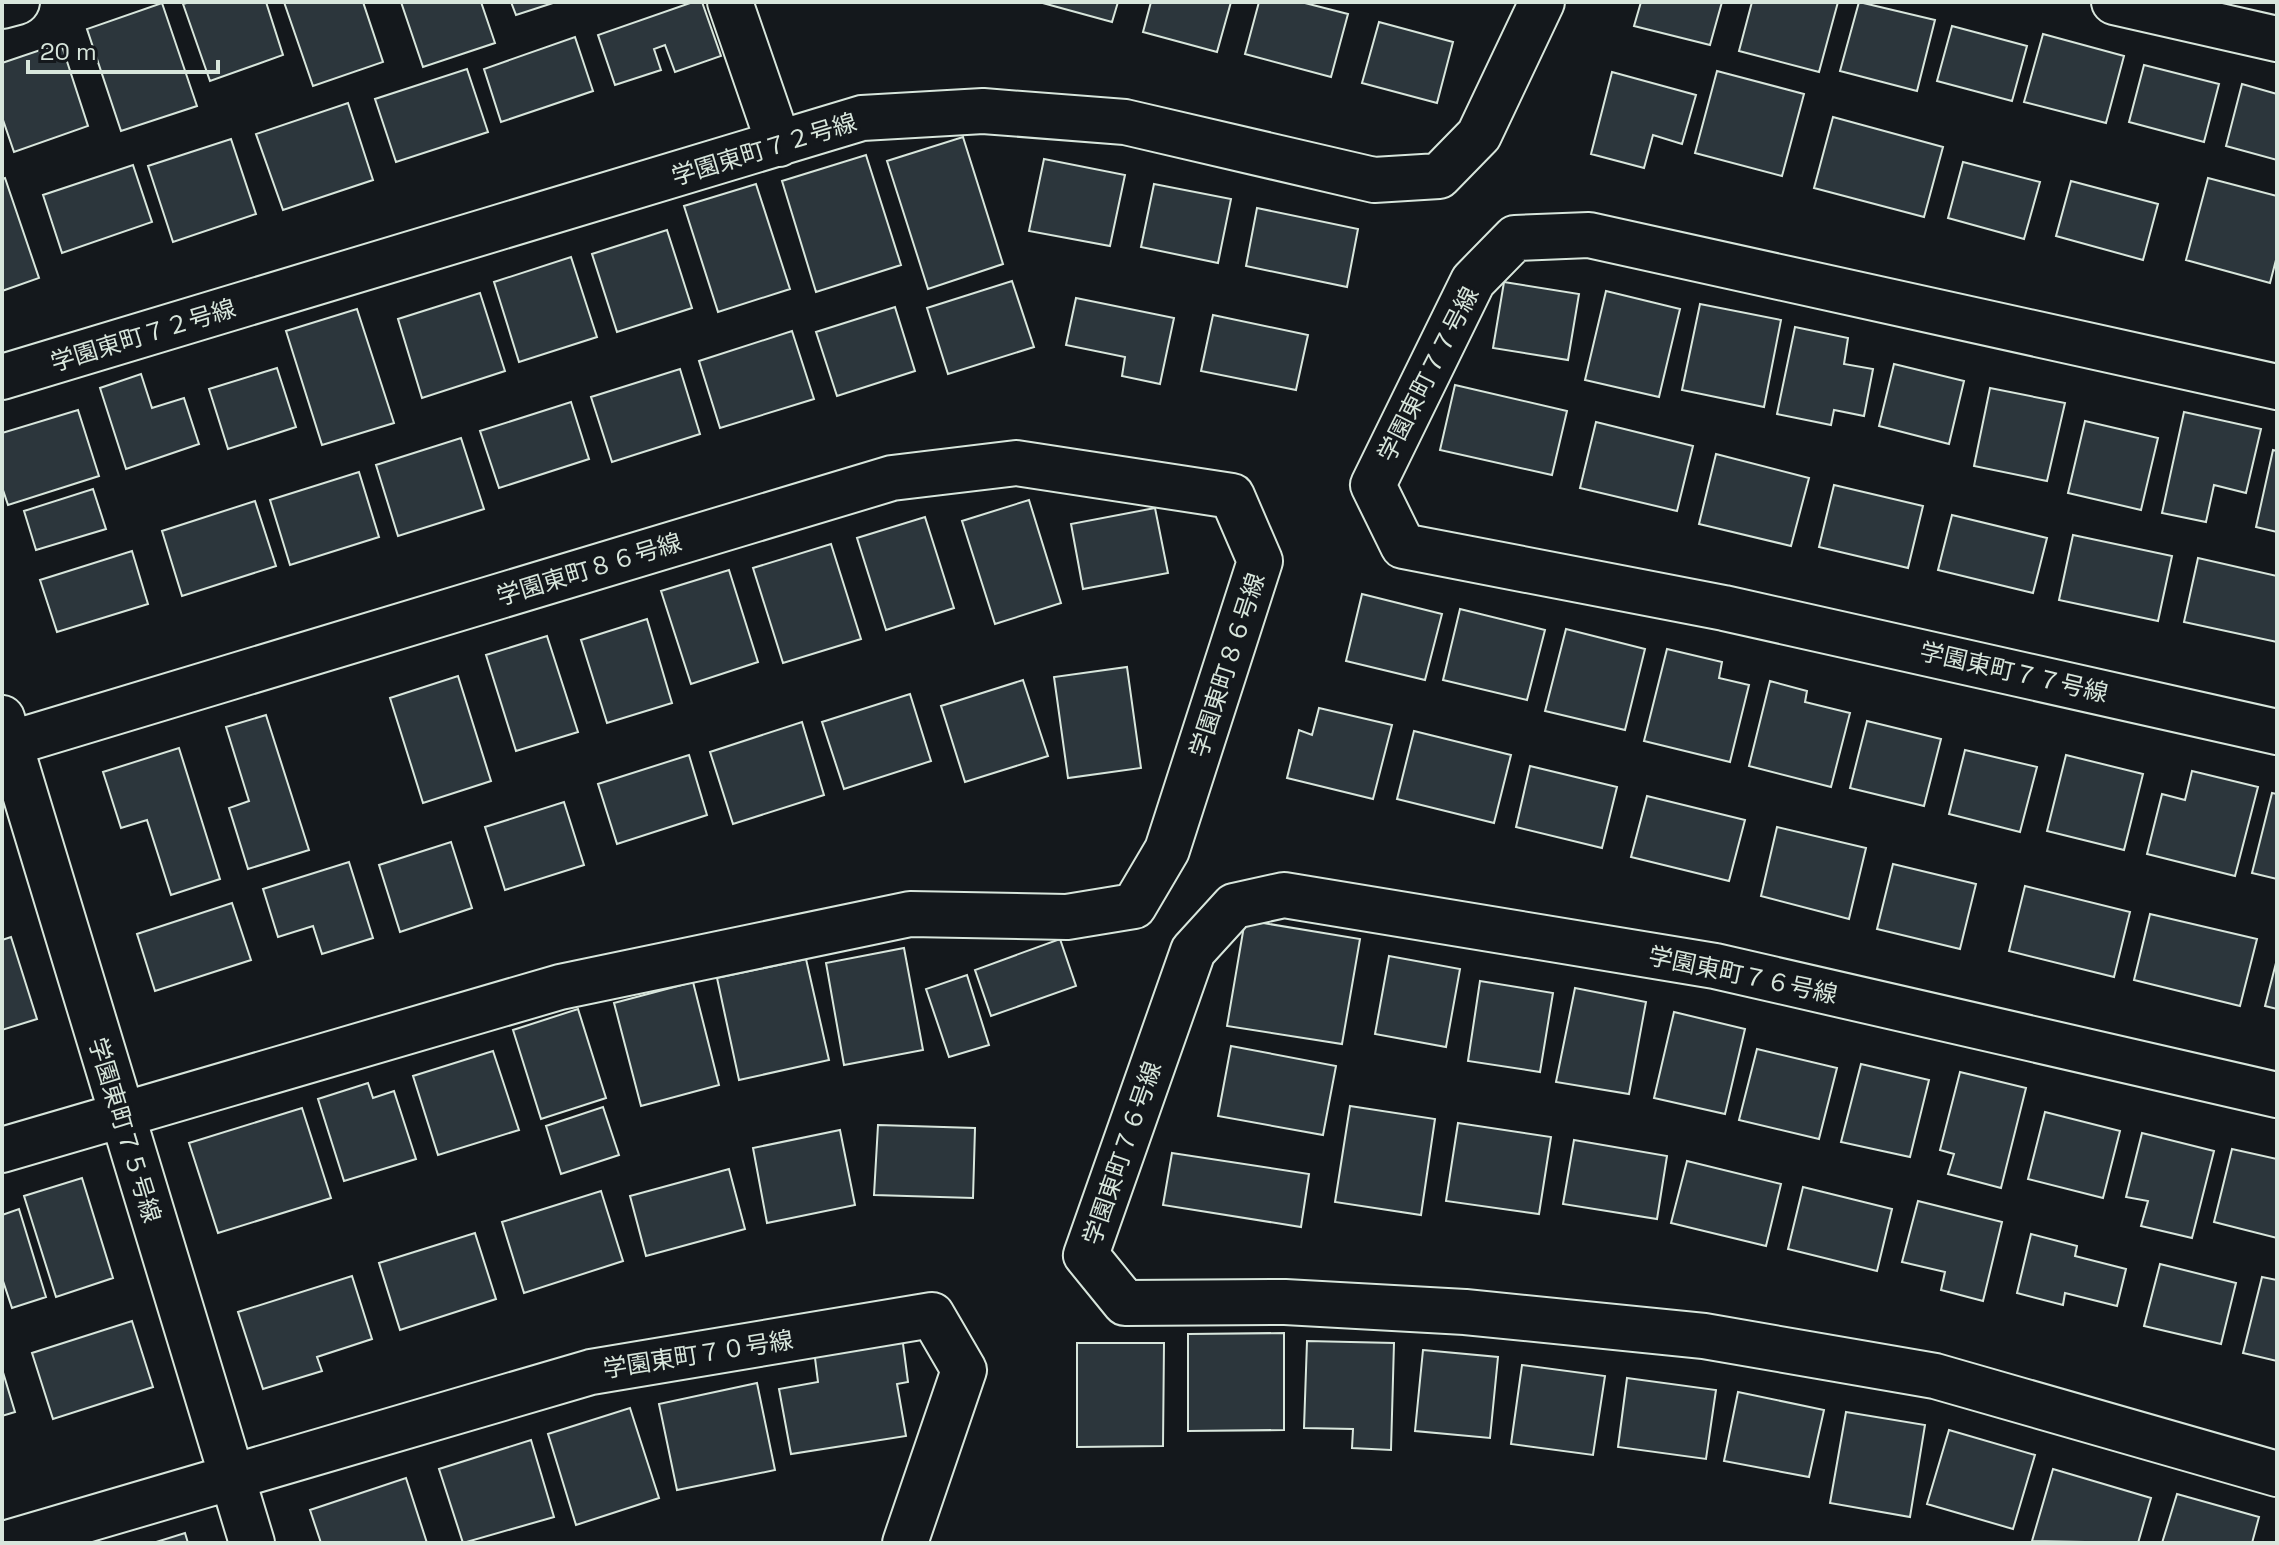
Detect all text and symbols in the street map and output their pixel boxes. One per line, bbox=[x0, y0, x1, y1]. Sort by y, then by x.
scale bar bbox=[28, 24, 218, 74]
text: 20 m bbox=[40, 36, 97, 67]
street label: 学園東町７２号線 bbox=[668, 106, 860, 192]
street label: 学園東町７７号線 bbox=[1371, 281, 1485, 467]
street label: 学園東町７２号線 bbox=[47, 292, 239, 378]
street label: 学園東町８６号線 bbox=[493, 526, 685, 612]
street label: 学園東町８６号線 bbox=[1183, 569, 1271, 761]
street label: 学園東町７７号線 bbox=[1917, 635, 2111, 709]
street label: 学園東町７６号線 bbox=[1646, 940, 1840, 1010]
street label: 学園東町７５号線 bbox=[82, 1034, 168, 1226]
street label: 学園東町７６号線 bbox=[1076, 1057, 1168, 1249]
street label: 学園東町７０号線 bbox=[601, 1324, 795, 1384]

